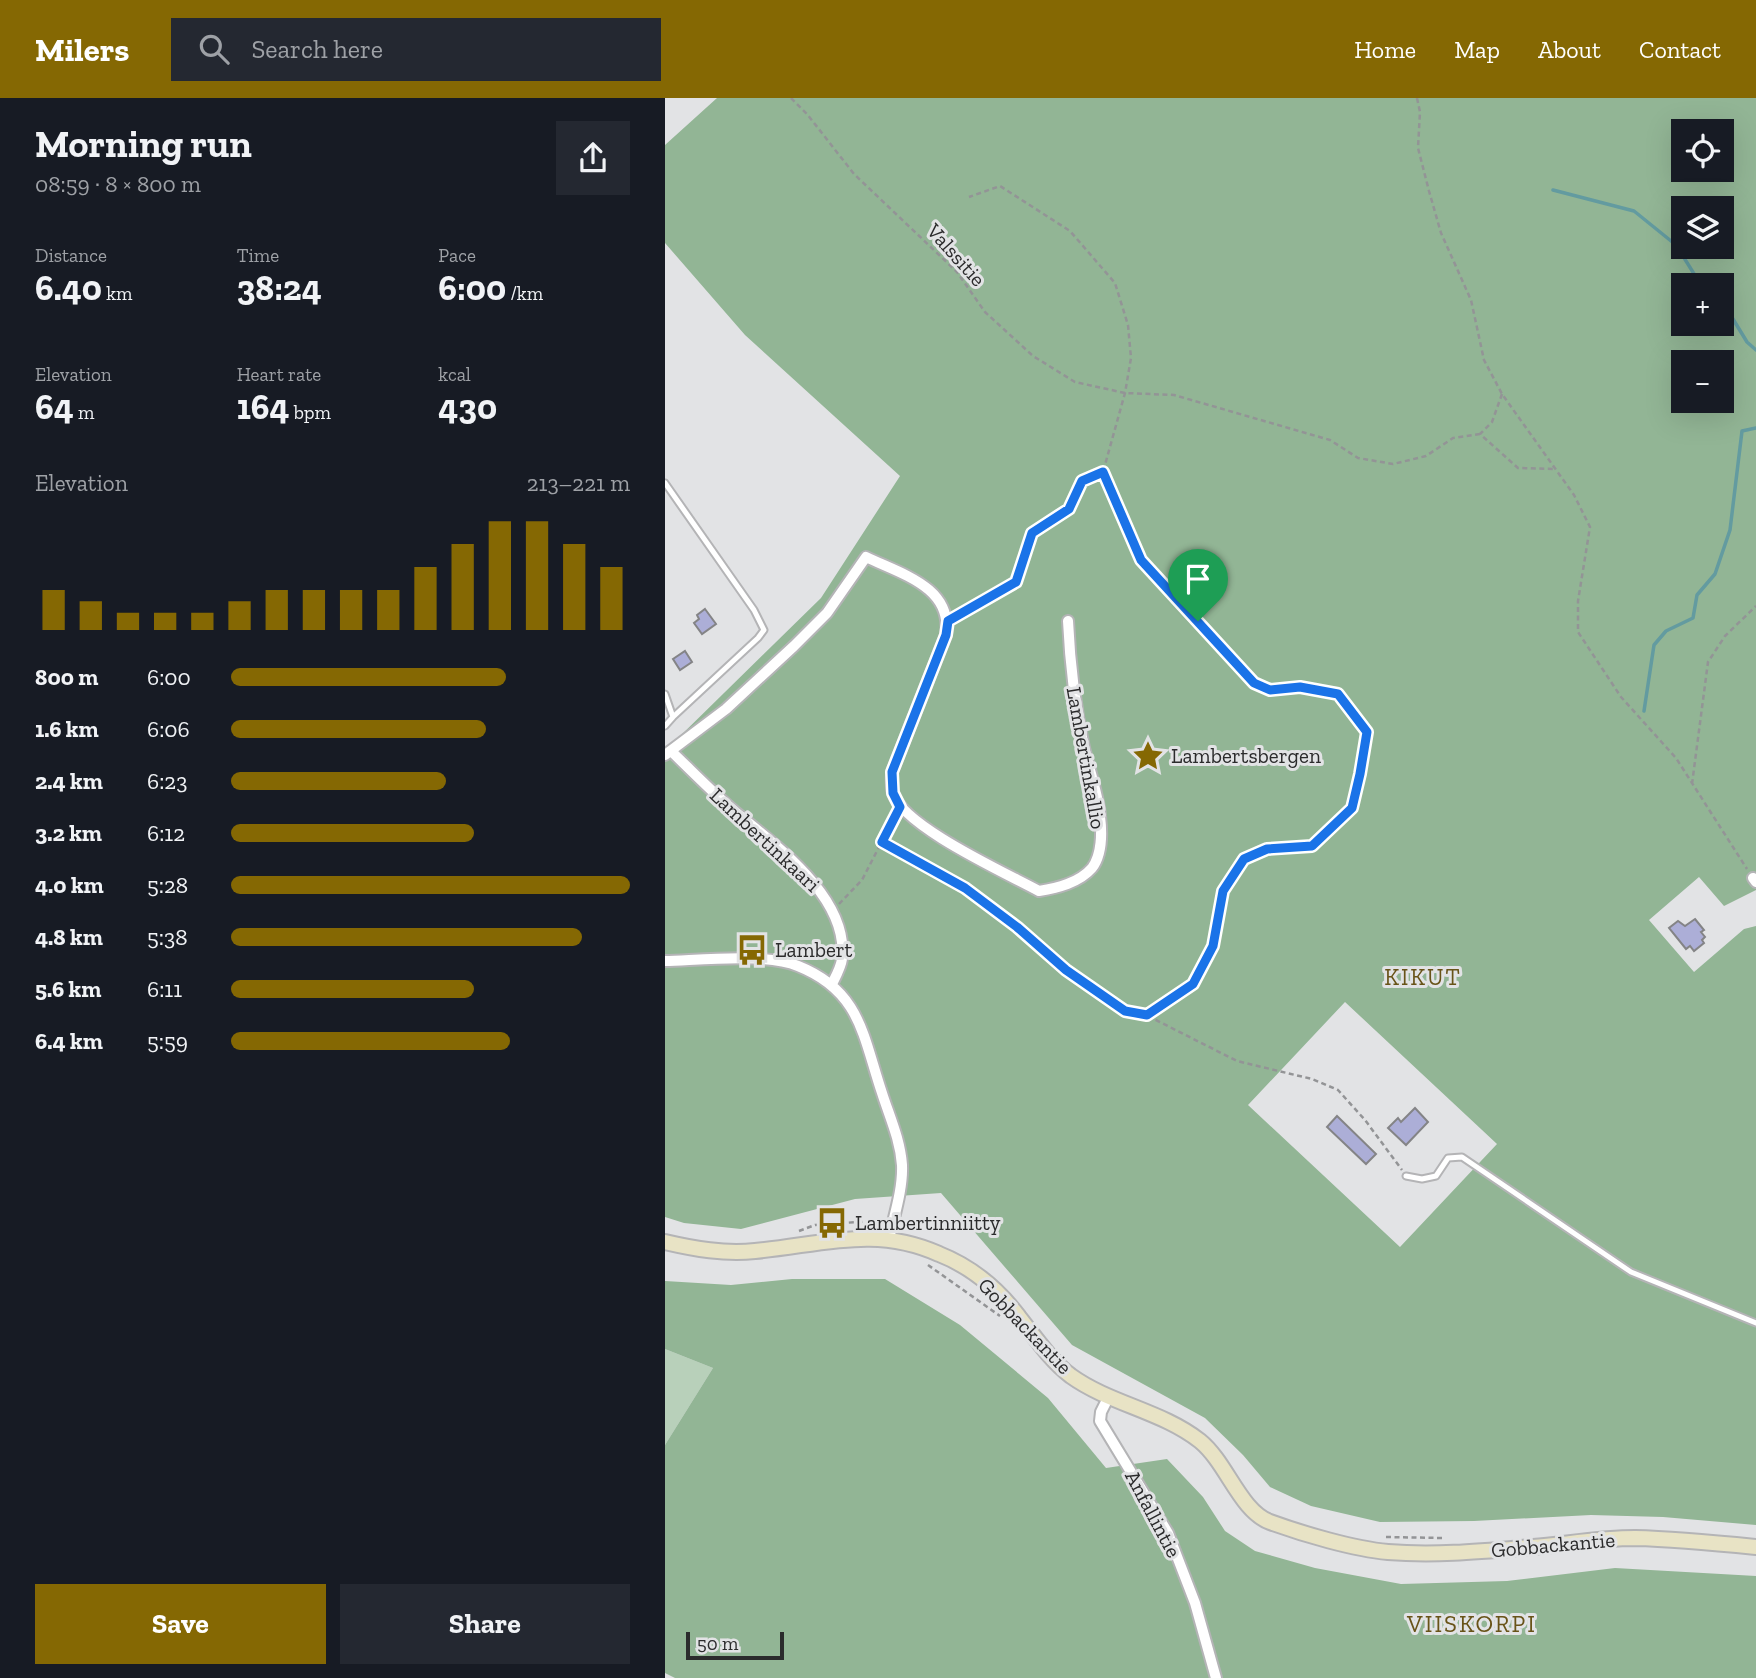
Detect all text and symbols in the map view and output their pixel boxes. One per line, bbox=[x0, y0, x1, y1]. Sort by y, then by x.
search box bbox=[171, 18, 661, 81]
text: Milers bbox=[35, 30, 129, 69]
icon: search bbox=[195, 30, 233, 68]
text: Search here bbox=[251, 33, 383, 65]
text: Home bbox=[1354, 35, 1416, 64]
text: Map bbox=[1454, 35, 1500, 64]
text: About bbox=[1538, 35, 1601, 64]
text: Contact bbox=[1639, 35, 1721, 64]
map controls bbox=[1671, 119, 1734, 413]
button: locate bbox=[1671, 119, 1734, 182]
text: Morning run bbox=[35, 121, 252, 167]
button: share bbox=[556, 121, 630, 195]
text: 08:59 · 8 × 800 m bbox=[35, 170, 201, 198]
button: layers bbox=[1671, 196, 1734, 259]
street label: Valssitie bbox=[921, 217, 991, 291]
text: Distance bbox=[35, 244, 107, 267]
text: Time bbox=[237, 244, 279, 267]
text: Pace bbox=[438, 244, 476, 267]
text: 6.40 bbox=[35, 267, 102, 309]
text: 38:24 bbox=[237, 267, 322, 309]
text: 6:00 bbox=[438, 267, 506, 309]
button: + bbox=[1671, 273, 1734, 336]
text: km bbox=[102, 282, 132, 305]
text: /km bbox=[506, 282, 543, 305]
button: − bbox=[1671, 350, 1734, 413]
text: Elevation bbox=[35, 363, 112, 386]
text: Heart rate bbox=[237, 363, 321, 386]
text: kcal bbox=[438, 363, 471, 386]
text: 64 bbox=[35, 386, 74, 428]
text: 164 bbox=[237, 386, 290, 428]
text: 430 bbox=[438, 386, 497, 428]
text: m bbox=[74, 401, 94, 424]
text: bpm bbox=[290, 401, 331, 424]
text: Elevation bbox=[35, 469, 128, 497]
text: 213–221 m bbox=[527, 469, 630, 497]
pin bbox=[1168, 549, 1228, 621]
icon: arrive bbox=[1179, 560, 1217, 598]
text: 800 m bbox=[35, 663, 98, 691]
text: 6:00 bbox=[147, 663, 191, 691]
street label: Lambertinkallio bbox=[1062, 685, 1111, 831]
text: 1.6 km bbox=[35, 715, 99, 743]
text: 6:06 bbox=[147, 715, 190, 743]
place icon: Lambertsbergen bbox=[1131, 739, 1165, 773]
place label: Lambertsbergen bbox=[1171, 743, 1321, 768]
text: 2.4 km bbox=[35, 767, 103, 795]
text: 6:23 bbox=[147, 767, 187, 795]
street label: Lambertinkaari bbox=[705, 782, 826, 897]
text: 3.2 km bbox=[35, 819, 102, 847]
text: 6:12 bbox=[147, 819, 185, 847]
text: 4.0 km bbox=[35, 871, 104, 899]
text: 5:28 bbox=[147, 871, 188, 899]
text: 4.8 km bbox=[35, 923, 103, 951]
text: 5:38 bbox=[147, 923, 188, 951]
bus stop icon: Lambert bbox=[735, 933, 769, 967]
place label: Lambert bbox=[775, 937, 853, 962]
district label: KIKUT bbox=[1384, 963, 1462, 991]
text: 5.6 km bbox=[35, 975, 101, 1003]
text: 6:11 bbox=[147, 975, 182, 1003]
text: 6.4 km bbox=[35, 1027, 103, 1055]
text: 5:59 bbox=[147, 1027, 188, 1055]
bus stop icon: Lambertinniitty bbox=[815, 1206, 849, 1240]
place label: Lambertinniitty bbox=[855, 1210, 1001, 1235]
street label: Gobbackantie bbox=[973, 1272, 1078, 1379]
street label: Anfallintie bbox=[1120, 1466, 1187, 1562]
street label: Gobbackantie bbox=[1490, 1527, 1616, 1562]
button: Save bbox=[35, 1584, 326, 1664]
button: Share bbox=[340, 1584, 630, 1664]
district label: VIISKORPI bbox=[1406, 1609, 1537, 1638]
scale bar bbox=[686, 1629, 784, 1661]
text: 50 m bbox=[697, 1632, 738, 1655]

